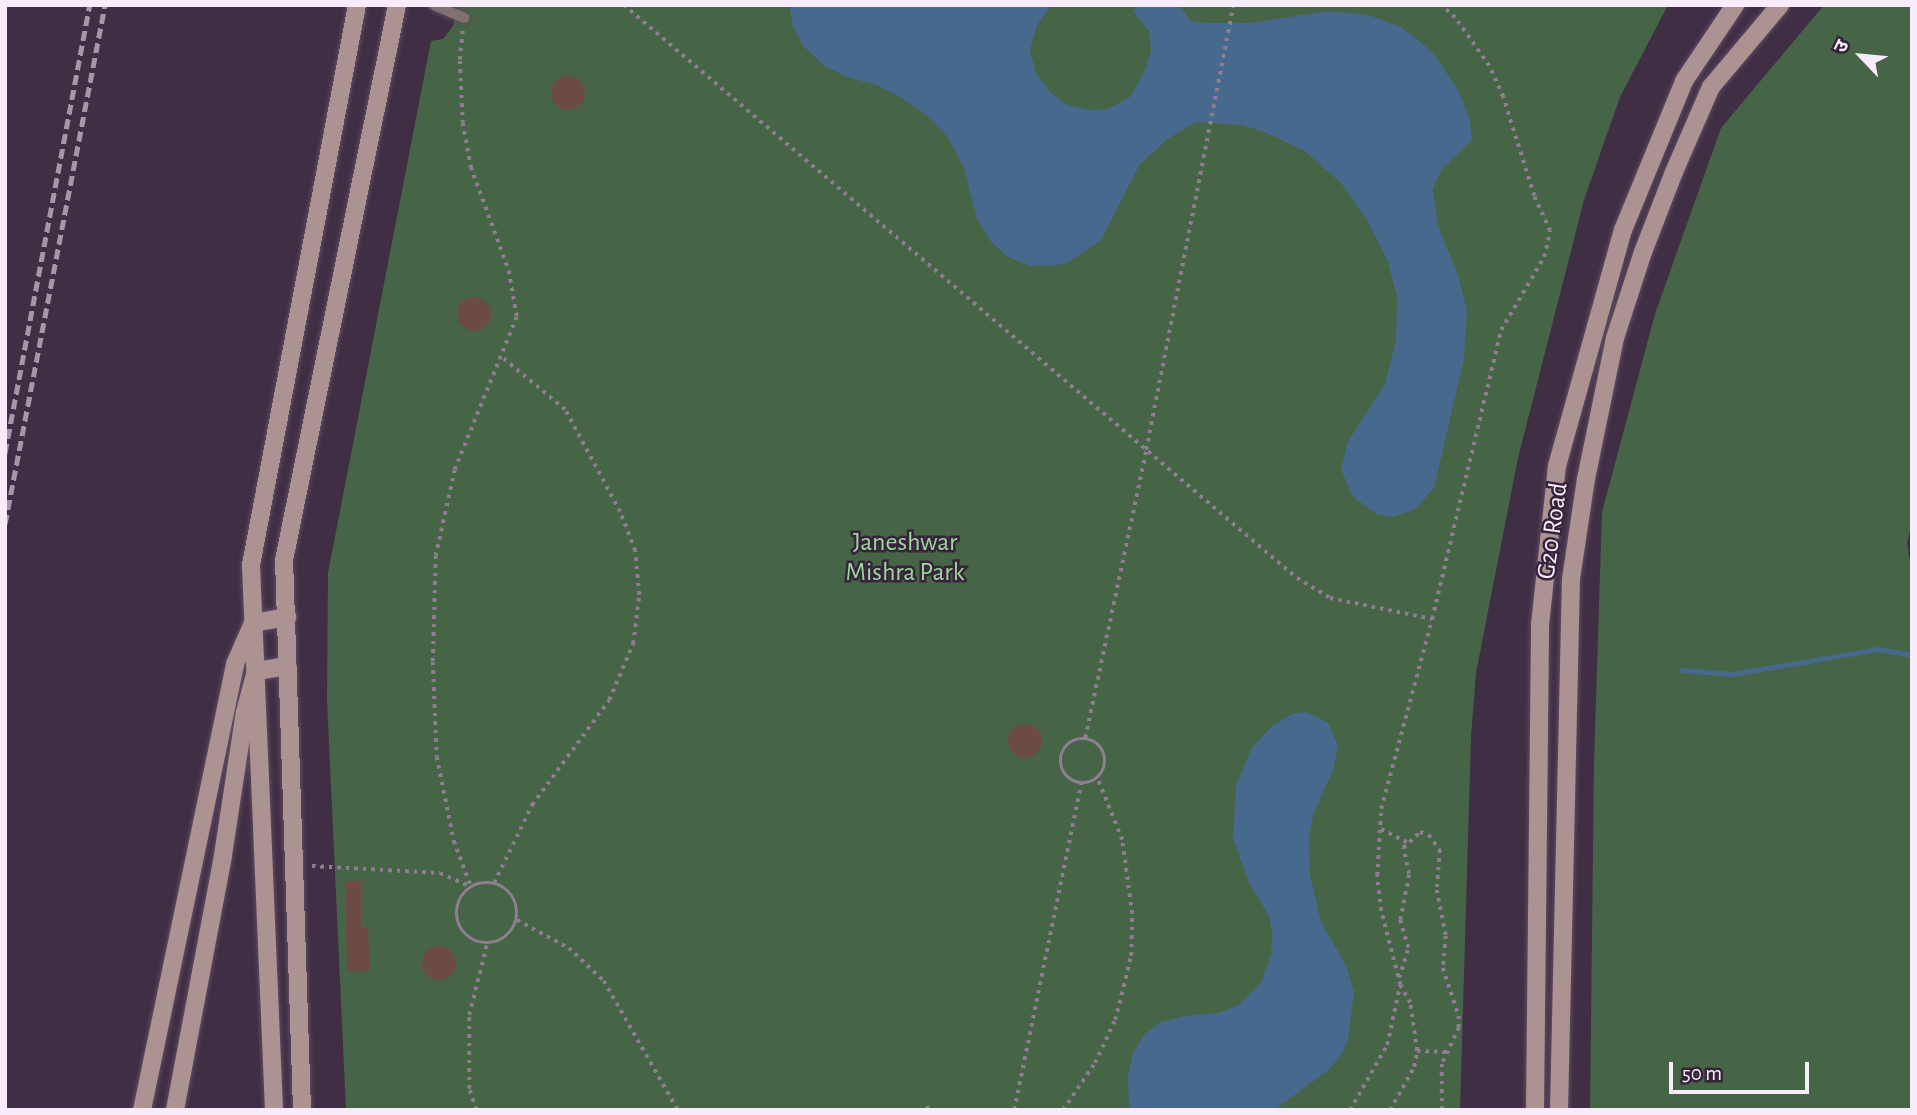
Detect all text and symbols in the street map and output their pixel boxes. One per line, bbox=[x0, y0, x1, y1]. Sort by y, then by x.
north arrow bbox=[1826, 21, 1896, 91]
text: उ bbox=[1831, 37, 1853, 56]
street label: G20 Road bbox=[1531, 481, 1575, 581]
park label: Janeshwar Mishra Park bbox=[845, 527, 965, 588]
scale bar bbox=[1672, 1048, 1812, 1092]
text: 50 m bbox=[1682, 1063, 1722, 1084]

